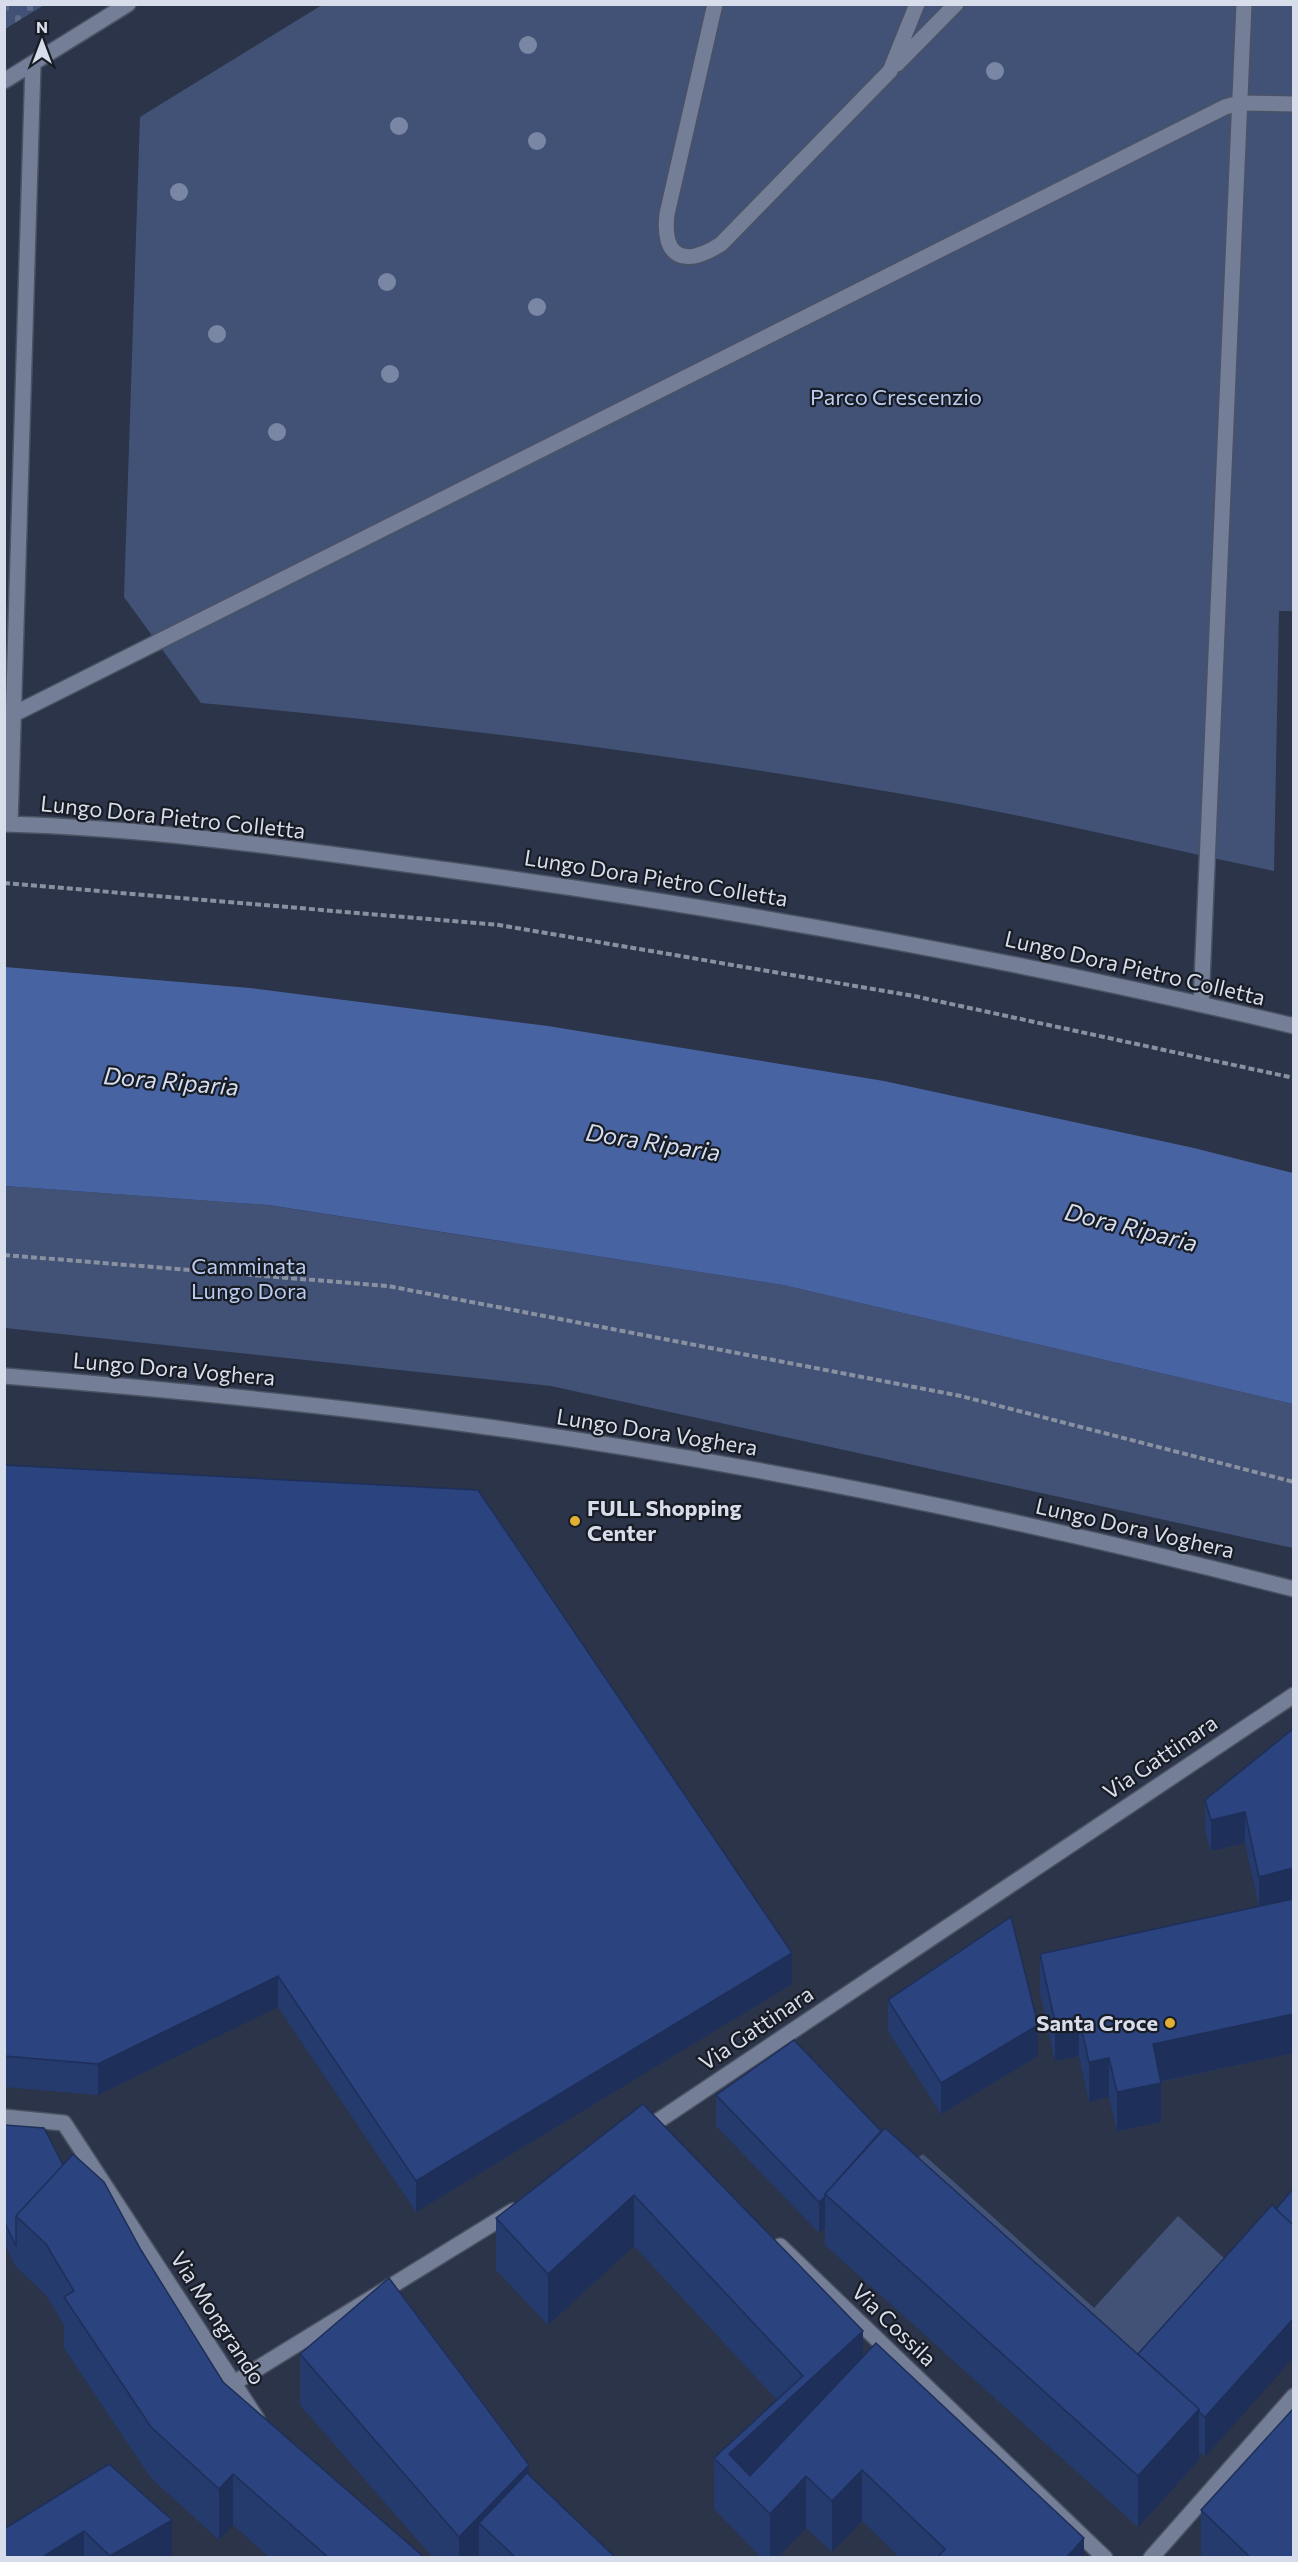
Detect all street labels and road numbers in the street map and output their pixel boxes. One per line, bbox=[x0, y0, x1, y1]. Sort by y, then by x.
street label: Lungo Dora Pietro Colletta bbox=[39, 789, 307, 844]
street label: Lungo Dora Pietro Colletta bbox=[522, 843, 790, 912]
street label: Lungo Dora Pietro Colletta bbox=[1002, 924, 1268, 1011]
street label: Lungo Dora Voghera bbox=[72, 1346, 276, 1391]
street label: Lungo Dora Voghera bbox=[555, 1402, 759, 1461]
street label: Lungo Dora Voghera bbox=[1033, 1492, 1237, 1564]
street label: Via Gattinara bbox=[1097, 1708, 1222, 1805]
street label: Via Gattinara bbox=[693, 1979, 818, 2076]
street label: Via Mongrando bbox=[165, 2246, 272, 2390]
street label: Via Cossila bbox=[846, 2278, 942, 2372]

